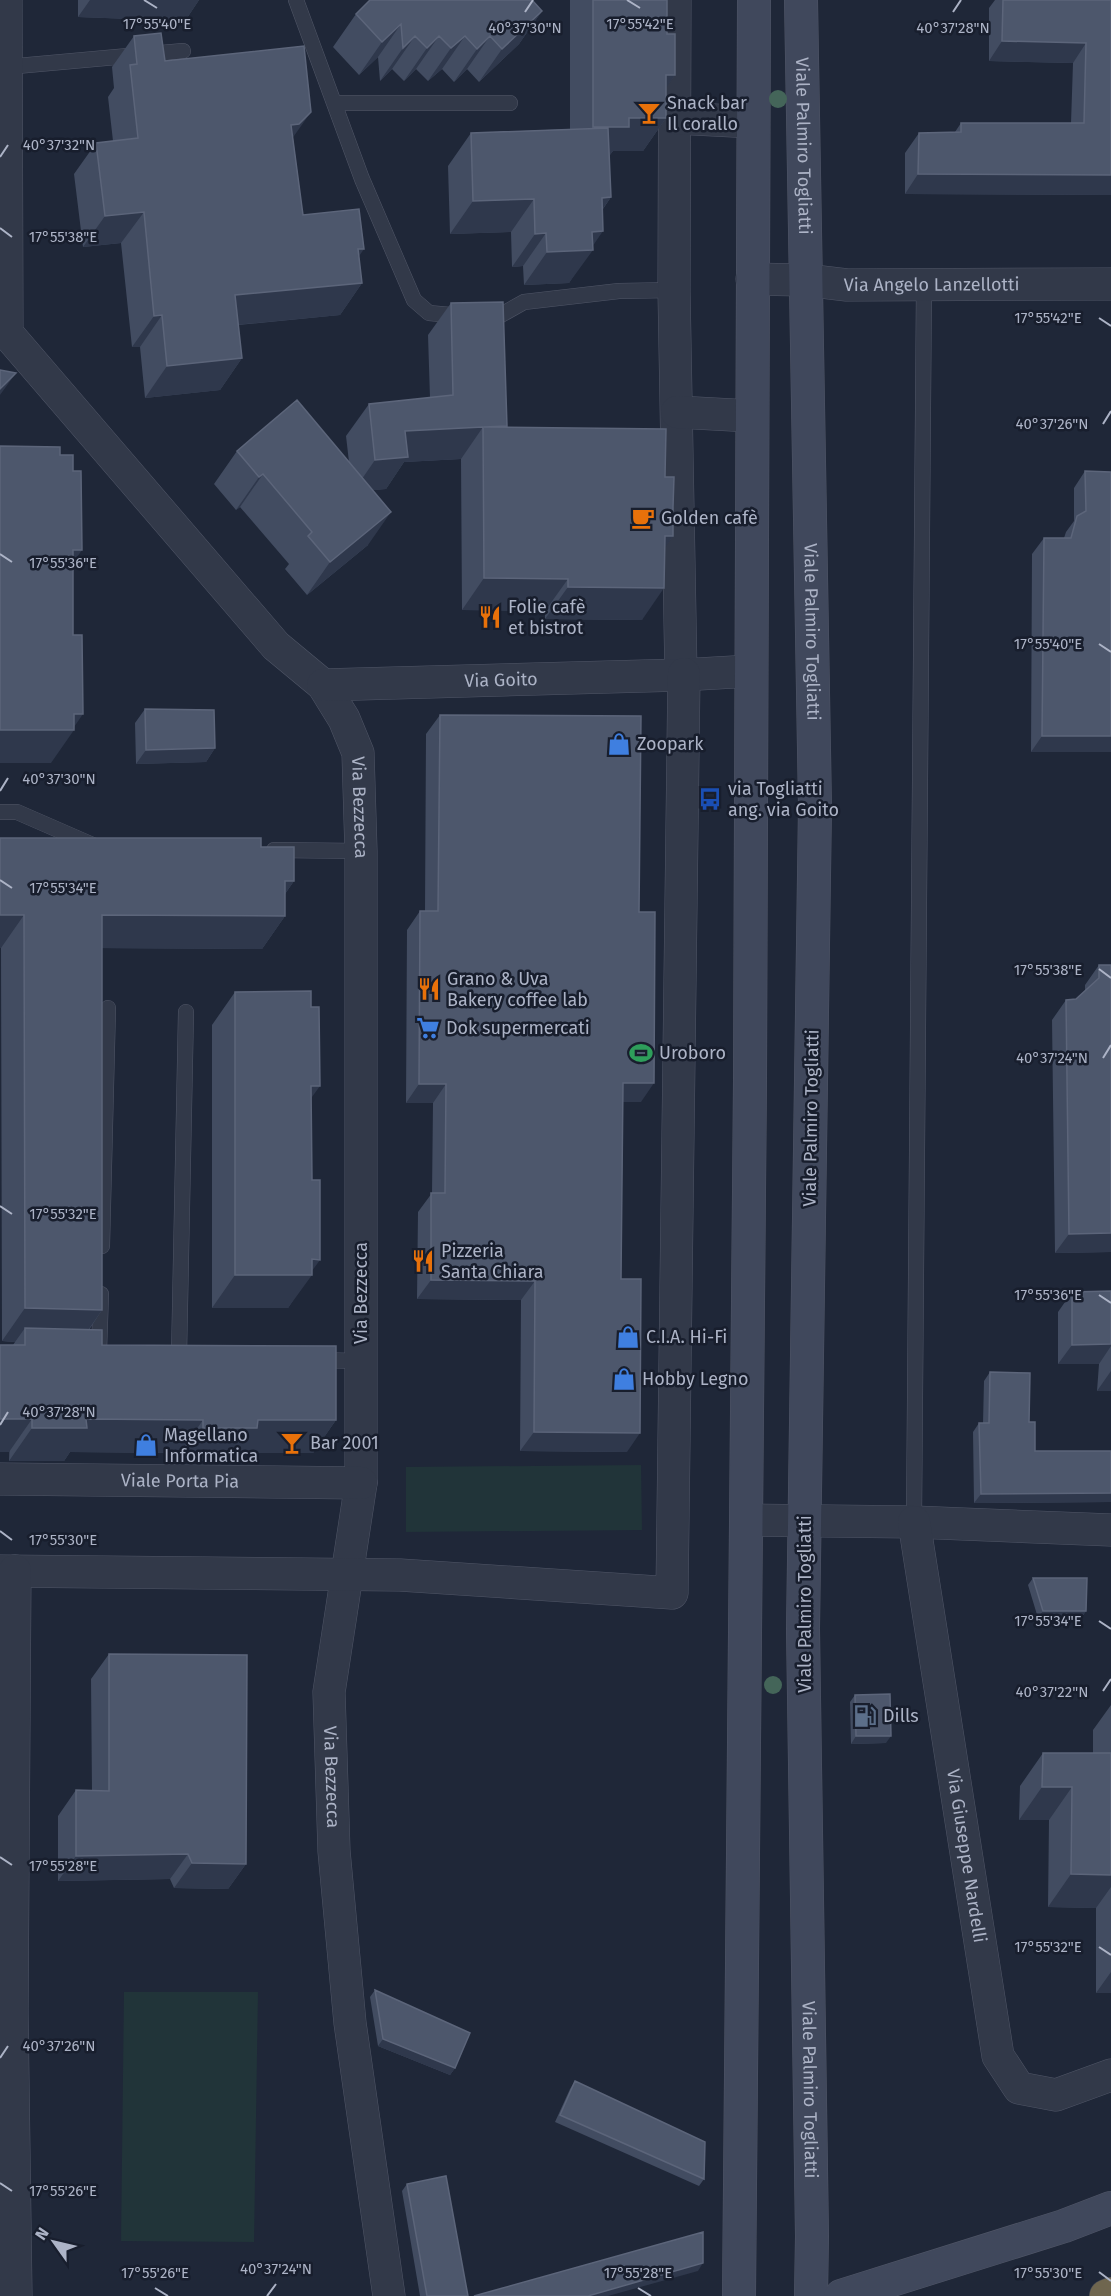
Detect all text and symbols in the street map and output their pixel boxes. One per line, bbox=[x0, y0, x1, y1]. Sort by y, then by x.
text: 17°55'40"E bbox=[123, 15, 191, 33]
text: 17°55'42"E bbox=[606, 15, 674, 33]
text: 40°37'30"N bbox=[488, 19, 562, 37]
text: 40°37'28"N bbox=[916, 19, 990, 37]
street label: Viale Palmiro Togliatti bbox=[791, 57, 816, 235]
place label: Snack bar Il corallo bbox=[667, 92, 747, 135]
bar icon: Snack bar Il corallo bbox=[636, 100, 662, 126]
text: 40°37'32"N bbox=[23, 136, 95, 154]
text: 17°55'38"E bbox=[29, 228, 97, 246]
street label: Via Angelo Lanzellotti bbox=[844, 273, 1020, 296]
text: 17°55'42"E bbox=[1014, 309, 1082, 327]
text: 40°37'26"N bbox=[1015, 415, 1089, 433]
cafe icon: Golden cafè bbox=[630, 505, 656, 531]
place label: Golden cafè bbox=[661, 507, 758, 529]
street label: Viale Palmiro Togliatti bbox=[799, 543, 825, 721]
text: 17°55'36"E bbox=[29, 554, 97, 572]
place label: Folie cafè et bistrot bbox=[508, 596, 586, 639]
restaurant icon: Folie cafè et bistrot bbox=[477, 604, 503, 630]
text: 17°55'40"E bbox=[1014, 635, 1082, 653]
street label: Via Goito bbox=[464, 668, 538, 692]
shop icon: Zoopark bbox=[606, 731, 632, 757]
place label: Zoopark bbox=[637, 733, 704, 755]
street label: Via Bezzecca bbox=[347, 756, 372, 859]
text: 40°37'30"N bbox=[22, 770, 96, 788]
place label: via Togliatti ang. via Goito bbox=[728, 778, 839, 821]
bus stop icon: via Togliatti ang. via Goito bbox=[697, 786, 723, 812]
text: 17°55'34"E bbox=[29, 879, 97, 897]
text: 17°55'38"E bbox=[1014, 961, 1082, 979]
place label: Grano & Uva Bakery coffee lab bbox=[447, 968, 588, 1011]
restaurant icon: Grano & Uva Bakery coffee lab bbox=[416, 976, 442, 1002]
supermarket icon: Dok supermercati bbox=[415, 1015, 441, 1041]
place label: Dok supermercati bbox=[446, 1017, 590, 1039]
street label: Viale Palmiro Togliatti bbox=[798, 1029, 824, 1207]
sports icon: Uroboro bbox=[628, 1040, 654, 1066]
place label: Uroboro bbox=[659, 1042, 726, 1064]
text: 40°37'24"N bbox=[1016, 1049, 1088, 1067]
text: 17°55'32"E bbox=[29, 1205, 97, 1223]
place label: Pizzeria Santa Chiara bbox=[441, 1240, 544, 1283]
street label: Via Bezzecca bbox=[350, 1242, 372, 1344]
restaurant icon: Pizzeria Santa Chiara bbox=[410, 1248, 436, 1274]
text: 17°55'36"E bbox=[1014, 1286, 1082, 1304]
shop icon: C.I.A. Hi-Fi bbox=[615, 1324, 641, 1350]
place label: C.I.A. Hi-Fi bbox=[646, 1326, 727, 1348]
shop icon: Hobby Legno bbox=[611, 1366, 637, 1392]
place label: Hobby Legno bbox=[642, 1368, 748, 1390]
text: 40°37'28"N bbox=[22, 1403, 96, 1421]
place label: Magellano Informatica bbox=[164, 1424, 258, 1467]
bar icon: Bar 2001 bbox=[279, 1430, 305, 1456]
shop icon: Magellano Informatica bbox=[133, 1432, 159, 1458]
place label: Bar 2001 bbox=[310, 1432, 379, 1454]
street label: Viale Porta Pia bbox=[121, 1469, 239, 1493]
street label: Viale Palmiro Togliatti bbox=[794, 1515, 816, 1693]
text: 17°55'30"E bbox=[29, 1531, 97, 1549]
text: 17°55'34"E bbox=[1014, 1612, 1082, 1630]
text: 40°37'22"N bbox=[1016, 1683, 1088, 1701]
fuel station icon: Dills bbox=[852, 1703, 878, 1729]
place label: Dills bbox=[883, 1705, 919, 1727]
street label: Via Bezzecca bbox=[319, 1726, 344, 1828]
street label: Via Giuseppe Nardelli bbox=[942, 1767, 991, 1944]
text: 17°55'28"E bbox=[29, 1857, 97, 1875]
text: 17°55'32"E bbox=[1014, 1938, 1082, 1956]
street label: Viale Palmiro Togliatti bbox=[798, 2001, 822, 2179]
text: 40°37'26"N bbox=[22, 2037, 96, 2055]
text: 17°55'26"E bbox=[29, 2182, 97, 2200]
north arrow bbox=[24, 2212, 84, 2272]
text: N bbox=[31, 2224, 53, 2244]
text: 40°37'24"N bbox=[240, 2260, 312, 2278]
text: 17°55'26"E bbox=[121, 2264, 189, 2282]
text: 17°55'28"E bbox=[604, 2264, 672, 2282]
text: 17°55'30"E bbox=[1014, 2264, 1082, 2282]

